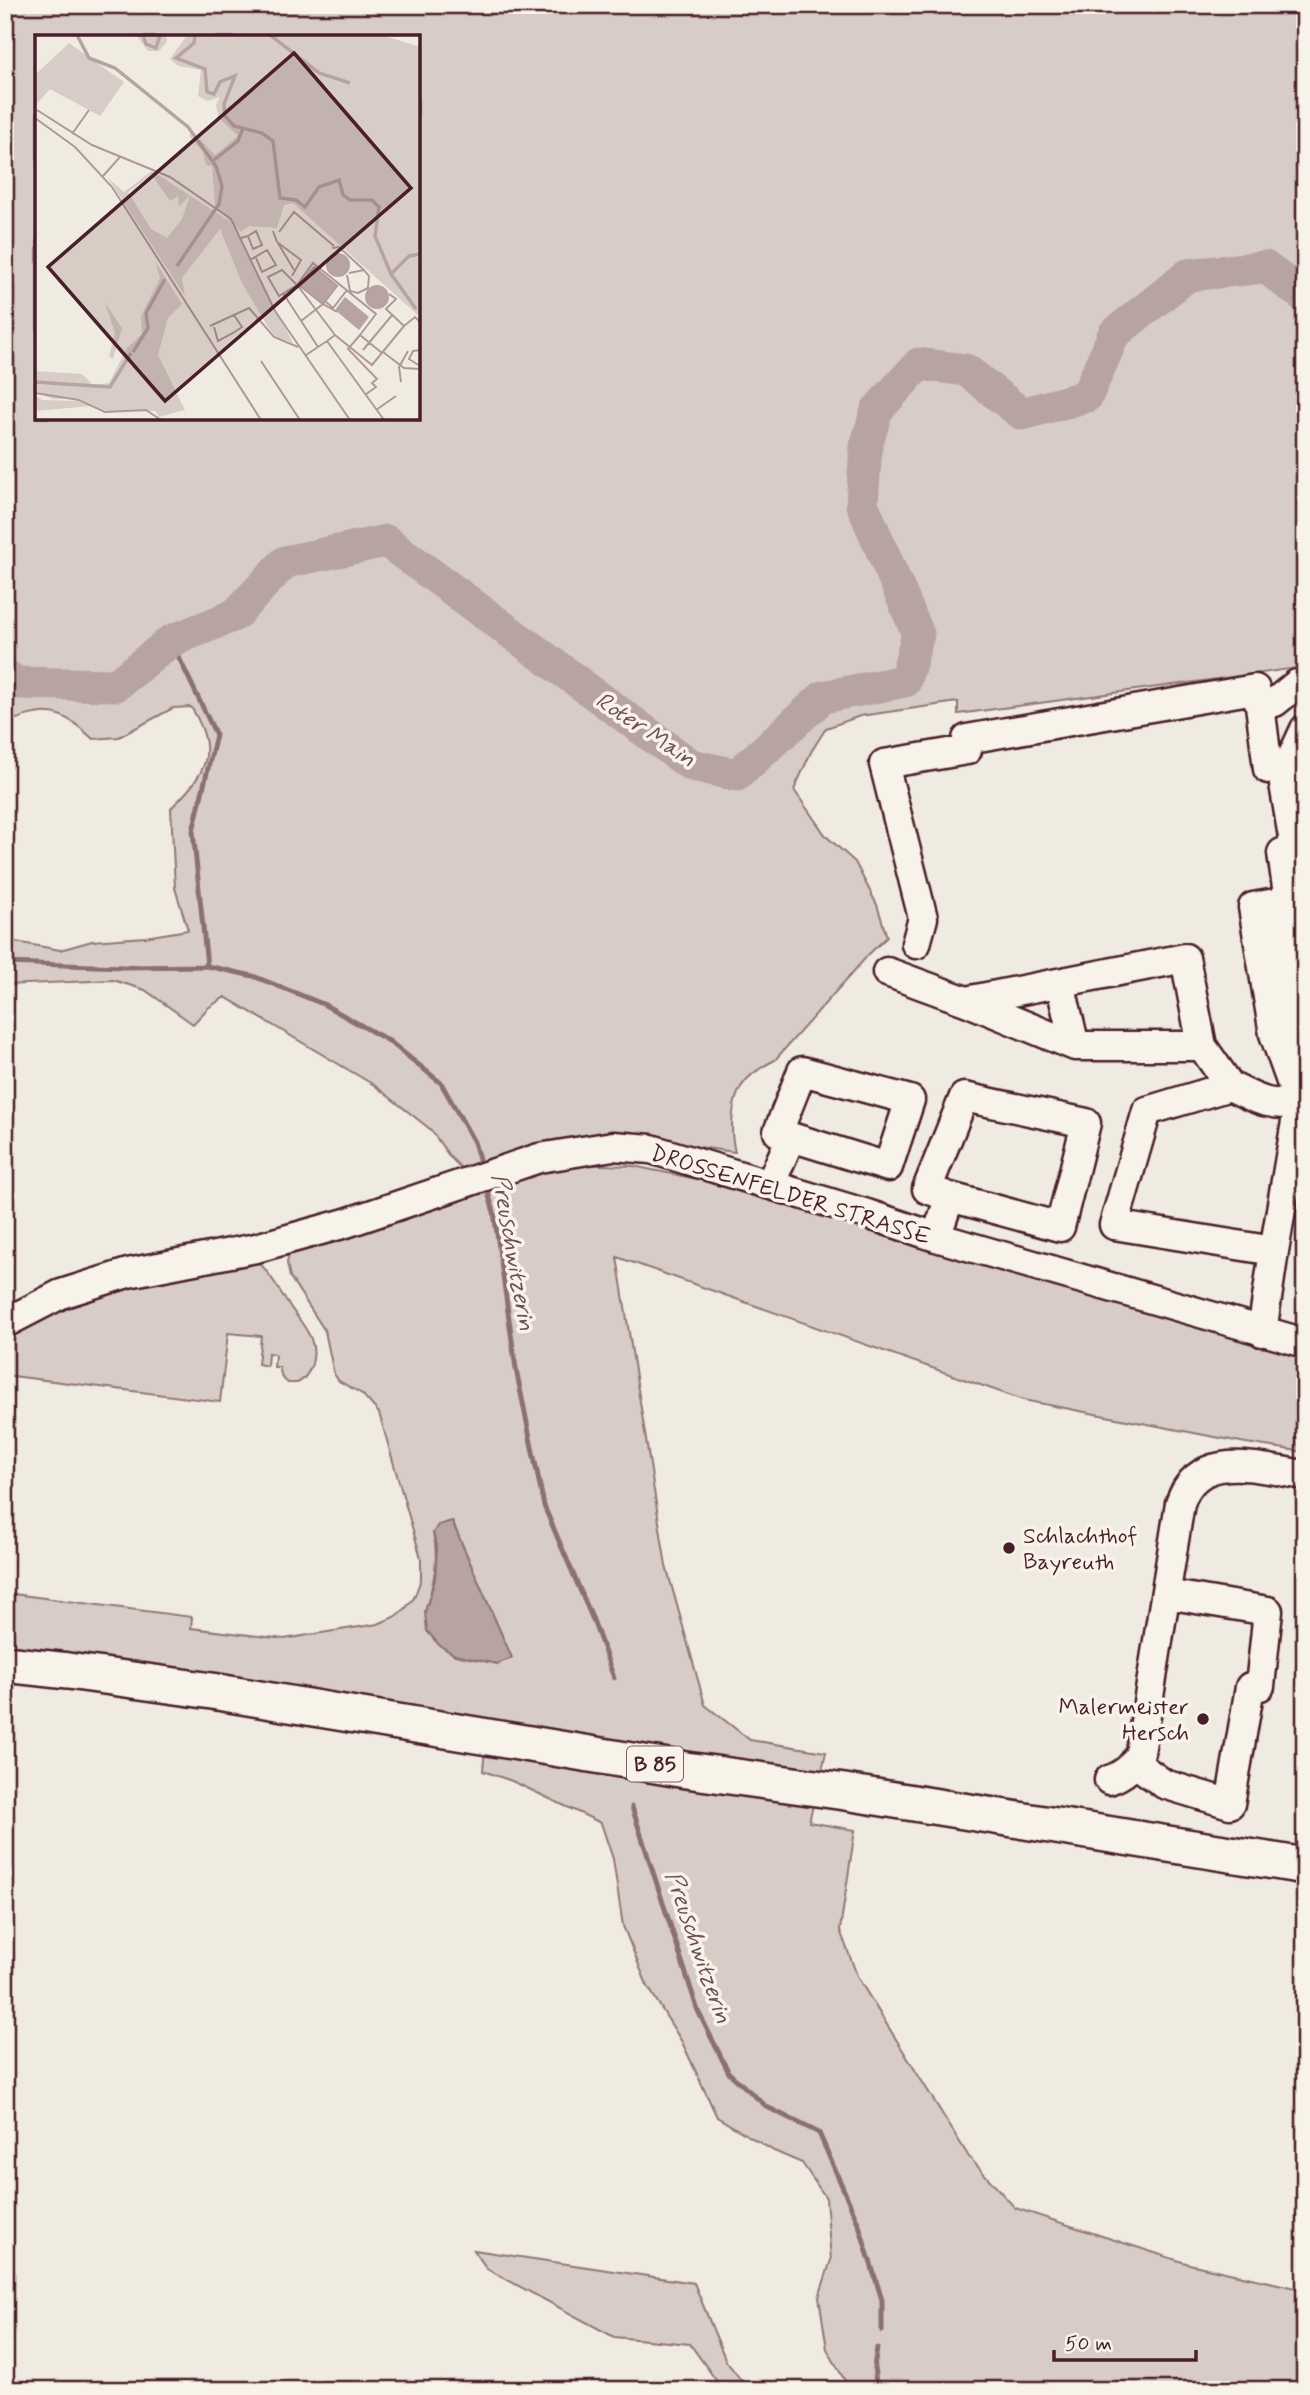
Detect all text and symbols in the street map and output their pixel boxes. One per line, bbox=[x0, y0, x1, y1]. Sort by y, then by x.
inset map bbox=[35, 35, 420, 420]
water label: Roter Main bbox=[589, 685, 701, 775]
street label: DROSSENFELDER STRASSE bbox=[647, 1139, 934, 1253]
water label: Preuschwitzerin bbox=[483, 1171, 542, 1333]
place label: Schlachthof Bayreuth bbox=[1023, 1522, 1138, 1578]
marker: Schlachthof Bayreuth bbox=[1001, 1540, 1017, 1556]
place label: Malermeister Hersch bbox=[1059, 1693, 1189, 1749]
marker: Malermeister Hersch bbox=[1195, 1711, 1211, 1727]
road number: B 85 bbox=[627, 1746, 683, 1782]
water label: Preuschwitzerin bbox=[657, 1867, 738, 2028]
scale bar bbox=[1054, 2318, 1196, 2362]
text: 50 m bbox=[1065, 2330, 1112, 2358]

